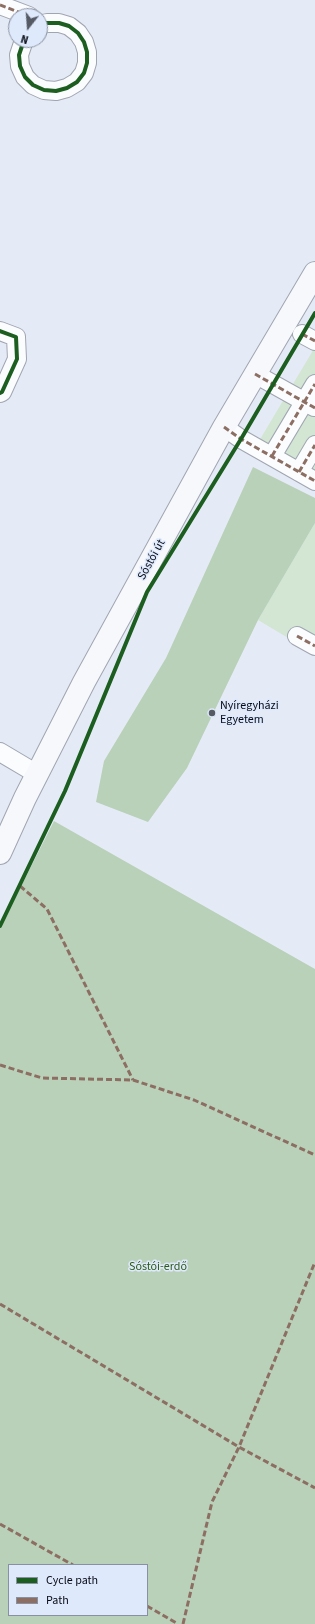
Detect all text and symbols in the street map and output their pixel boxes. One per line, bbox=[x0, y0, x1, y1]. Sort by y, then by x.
north arrow bbox=[8, 8, 48, 48]
text: N bbox=[19, 31, 30, 47]
street label: Sóstói út bbox=[135, 537, 169, 583]
place label: Nyíregyházi Egyetem bbox=[220, 699, 279, 727]
marker: Nyíregyházi Egyetem bbox=[207, 708, 217, 718]
park label: Sóstói-erdő bbox=[129, 1260, 187, 1274]
legend bbox=[8, 1564, 148, 1616]
text: Cycle path bbox=[46, 1572, 98, 1589]
text: Path bbox=[46, 1592, 69, 1609]

